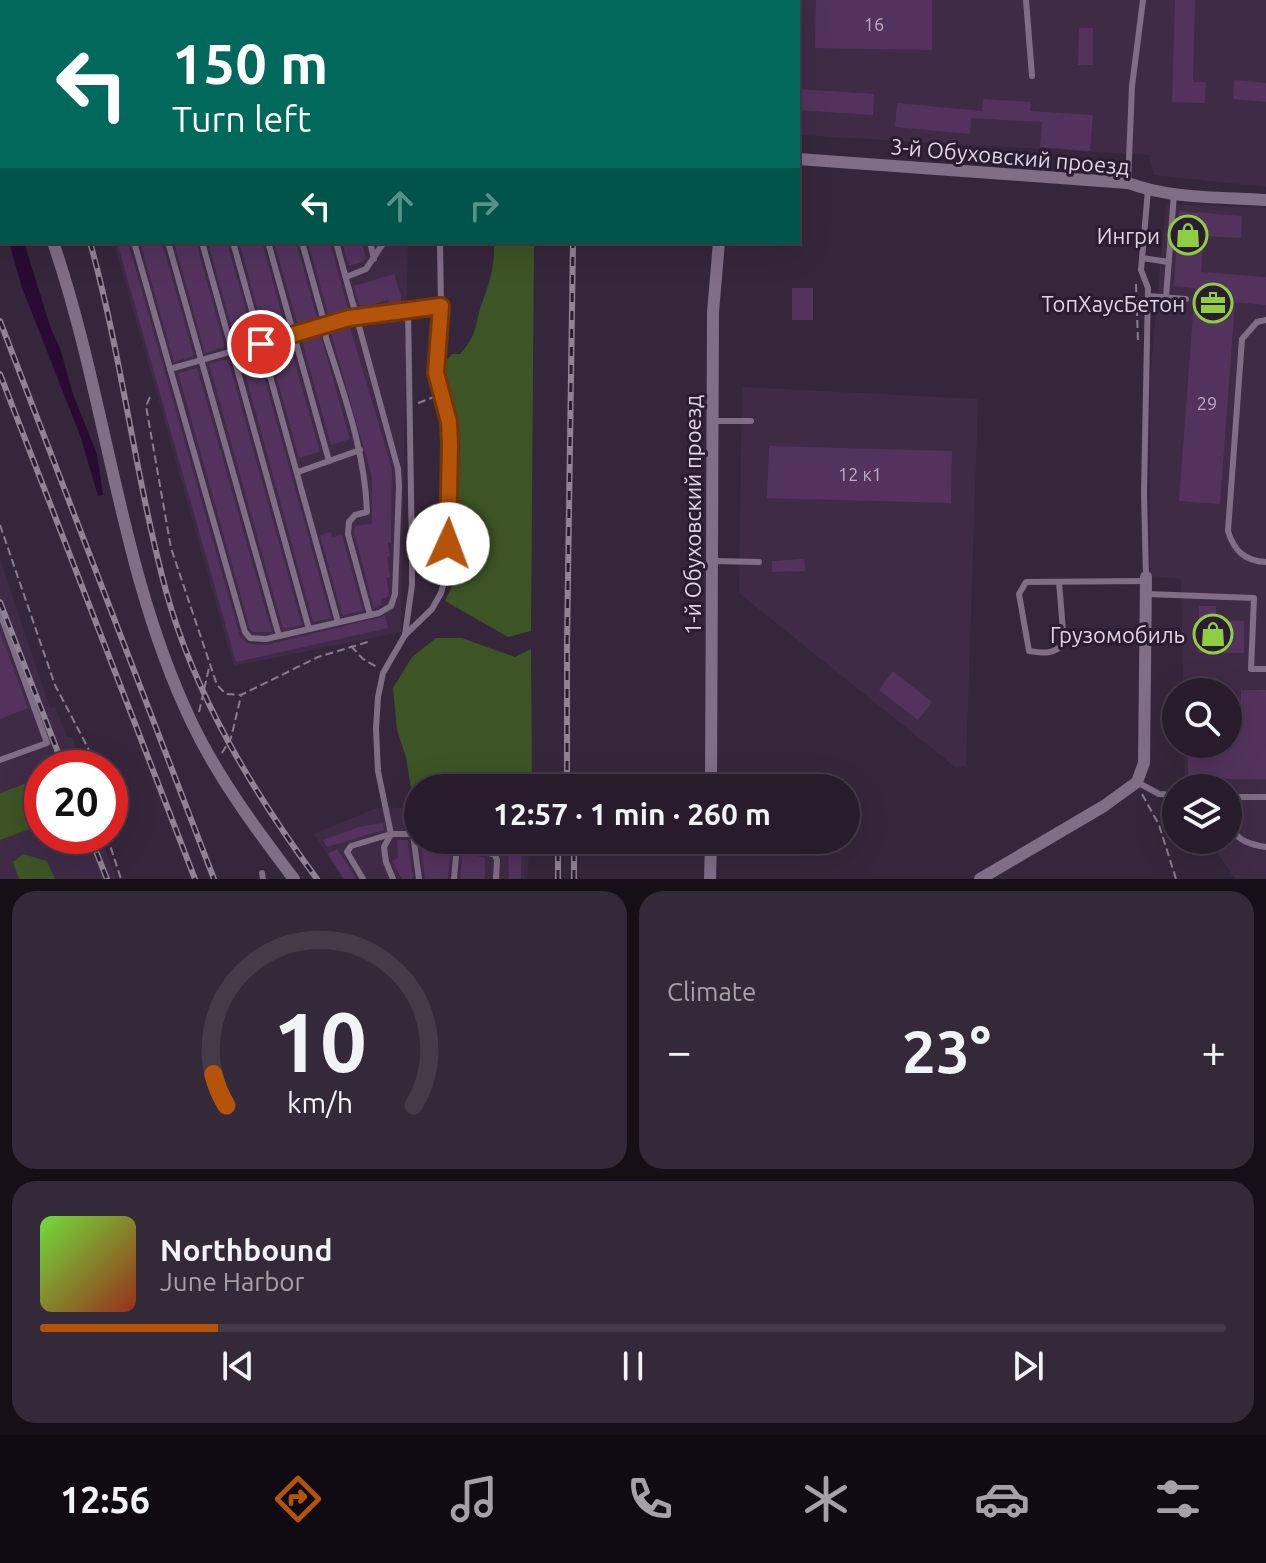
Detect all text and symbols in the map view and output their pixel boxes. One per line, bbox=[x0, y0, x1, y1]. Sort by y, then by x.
house number: 16 bbox=[864, 14, 884, 34]
icon: left bbox=[40, 32, 144, 136]
text: 150 m bbox=[172, 32, 328, 95]
text: Turn left bbox=[172, 98, 311, 139]
street label: 3-й Обуховский проезд bbox=[889, 133, 1131, 179]
icon: left bbox=[294, 184, 338, 228]
icon: ahead bbox=[378, 184, 422, 228]
icon: right bbox=[462, 184, 506, 228]
shop icon: Ингри bbox=[1167, 214, 1209, 256]
place label: Ингри bbox=[1097, 223, 1160, 248]
office icon: ТопХаусБетон bbox=[1192, 282, 1234, 324]
place label: ТопХаусБетон bbox=[1041, 291, 1185, 316]
pin bbox=[227, 310, 295, 378]
icon: arrive bbox=[239, 322, 283, 366]
house number: 29 bbox=[1197, 393, 1217, 413]
street label: 1-й Обуховский проезд bbox=[680, 395, 705, 635]
house number: 12 к1 bbox=[838, 464, 882, 484]
position arrow bbox=[406, 502, 490, 586]
shop icon: Грузомобиль bbox=[1192, 613, 1234, 655]
place label: Грузомобиль bbox=[1050, 622, 1185, 647]
map controls bbox=[1162, 678, 1242, 854]
button: search bbox=[1162, 678, 1242, 758]
speed limit sign: 20 bbox=[24, 750, 128, 854]
button: layers bbox=[1162, 774, 1242, 854]
text: 12:57 · 1 min · 260 m bbox=[493, 797, 771, 831]
text: Climate bbox=[667, 977, 756, 1006]
text: 10 bbox=[273, 994, 366, 1088]
text: 23° bbox=[902, 1017, 991, 1084]
text: − bbox=[667, 1026, 692, 1075]
text: + bbox=[1201, 1026, 1226, 1075]
text: km/h bbox=[287, 1086, 353, 1118]
text: Northbound bbox=[160, 1233, 332, 1267]
text: June Harbor bbox=[160, 1267, 304, 1296]
icon: previous bbox=[216, 1344, 260, 1388]
icon: pause bbox=[611, 1344, 655, 1388]
icon: next bbox=[1006, 1344, 1050, 1388]
icon: directions bbox=[270, 1471, 326, 1527]
icon: music bbox=[446, 1471, 502, 1527]
icon: phone bbox=[622, 1471, 678, 1527]
icon: climate bbox=[798, 1471, 854, 1527]
icon: car bbox=[974, 1471, 1030, 1527]
icon: filters bbox=[1150, 1471, 1206, 1527]
text: 12:56 bbox=[60, 1479, 150, 1520]

